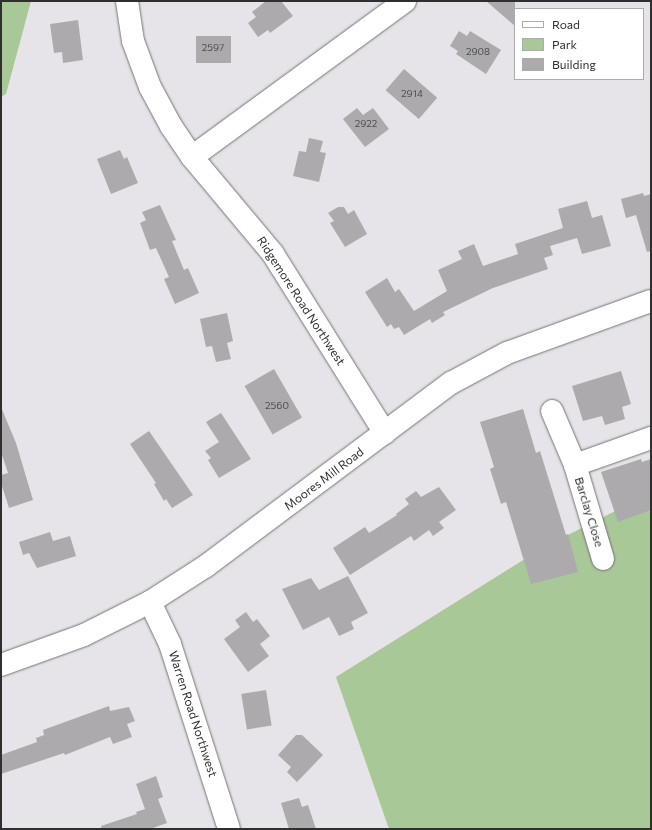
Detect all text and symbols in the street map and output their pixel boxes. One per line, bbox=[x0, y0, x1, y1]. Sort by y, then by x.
legend bbox=[514, 8, 644, 80]
text: Road bbox=[552, 17, 580, 31]
text: Park bbox=[552, 37, 577, 51]
house number: 2597 bbox=[202, 42, 224, 54]
house number: 2908 bbox=[466, 46, 490, 58]
text: Building bbox=[552, 57, 596, 71]
house number: 2914 bbox=[401, 88, 423, 100]
house number: 2922 bbox=[355, 118, 377, 130]
street label: Ridgemore Road Northwest bbox=[254, 234, 348, 368]
house number: 2560 bbox=[265, 400, 289, 412]
street label: Moores Mill Road bbox=[282, 445, 366, 513]
street label: Barclay Close bbox=[572, 475, 606, 549]
street label: Warren Road Northwest bbox=[166, 649, 220, 779]

